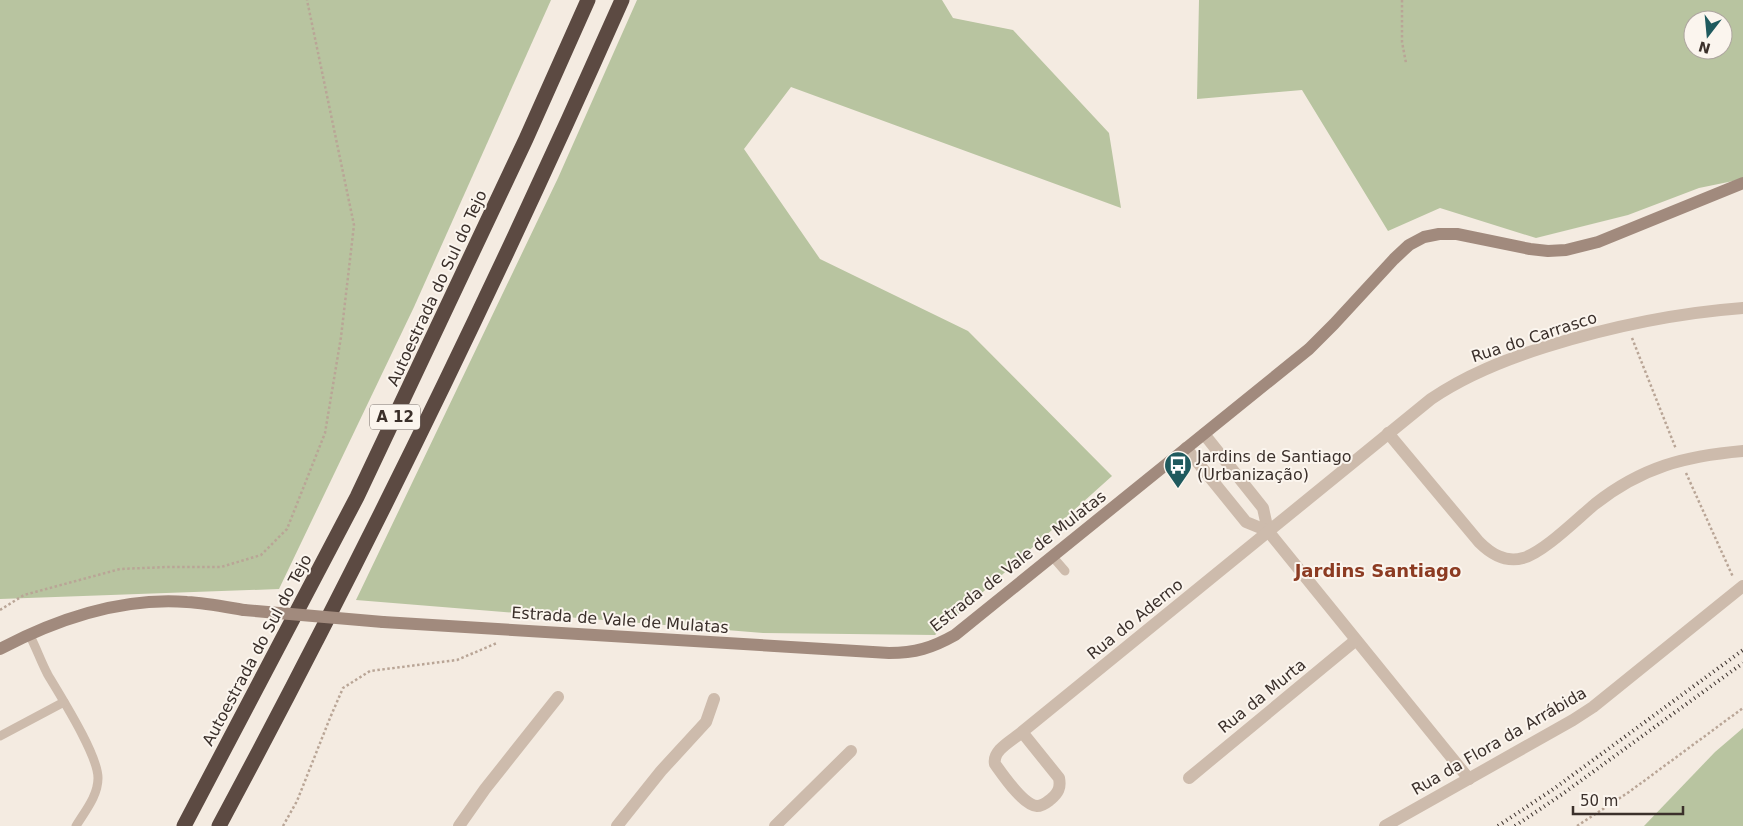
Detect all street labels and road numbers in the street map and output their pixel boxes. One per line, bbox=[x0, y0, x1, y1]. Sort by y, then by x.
street label: Autoestrada do Sul do Tejo bbox=[383, 187, 491, 389]
street label: Rua do Carrasco bbox=[1469, 308, 1599, 366]
road number: A 12 bbox=[370, 404, 420, 430]
street label: Estrada de Vale de Mulatas bbox=[926, 486, 1110, 636]
street label: Autoestrada do Sul do Tejo bbox=[198, 551, 316, 749]
street label: Rua do Aderno bbox=[1083, 575, 1187, 663]
street label: Estrada de Vale de Mulatas bbox=[511, 603, 729, 637]
street label: Rua da Murta bbox=[1214, 655, 1310, 737]
street label: Rua da Flora da Arrábida bbox=[1408, 683, 1590, 799]

